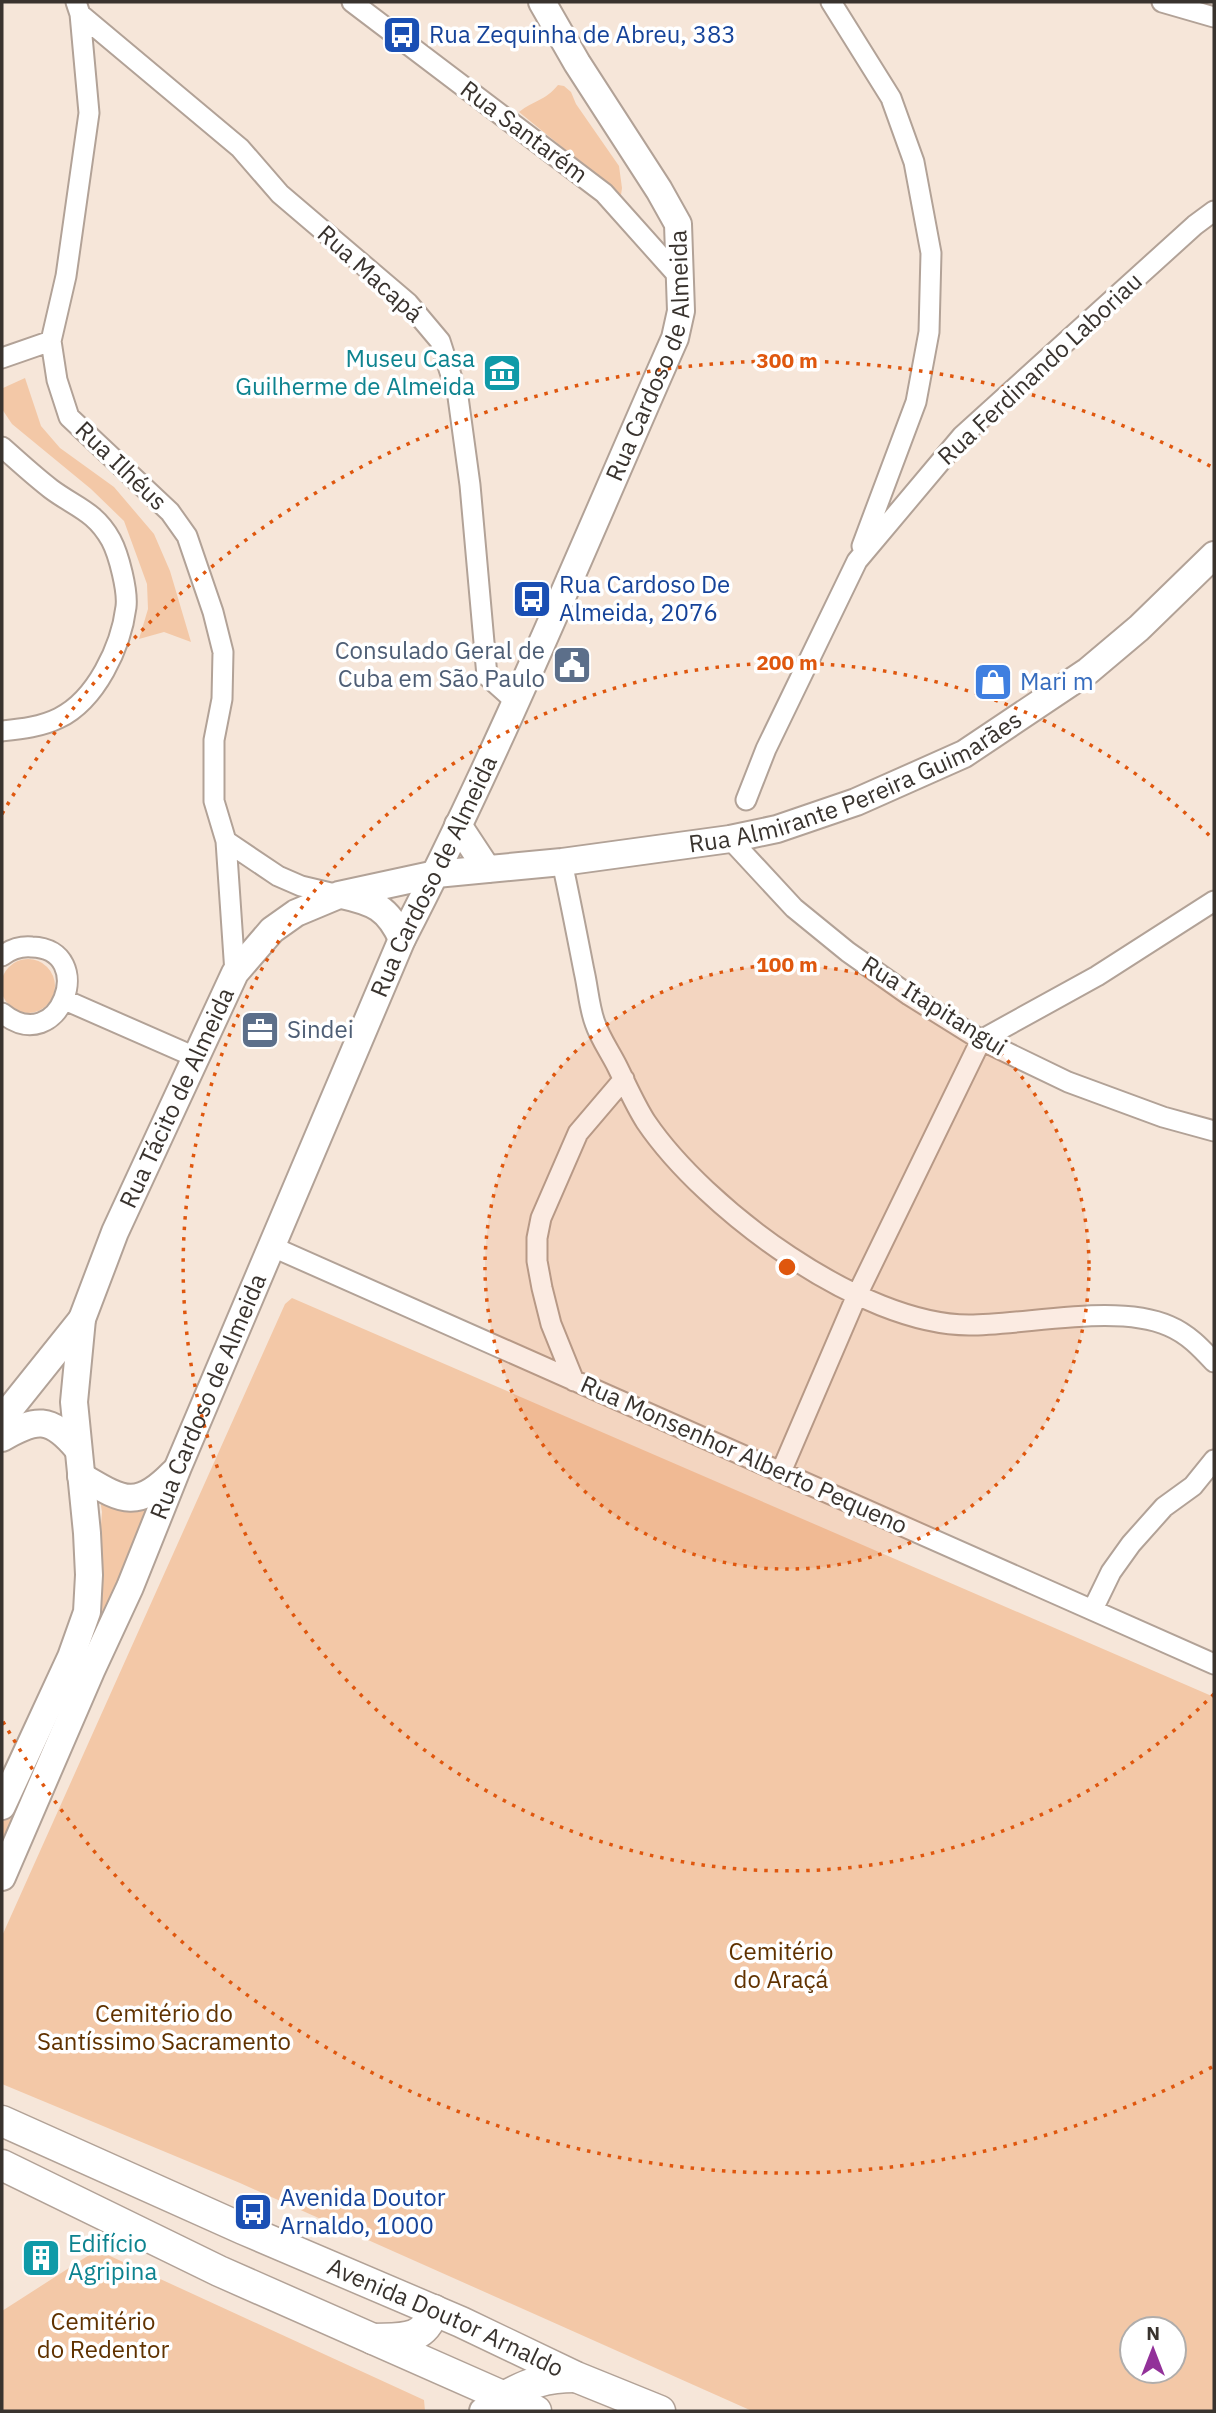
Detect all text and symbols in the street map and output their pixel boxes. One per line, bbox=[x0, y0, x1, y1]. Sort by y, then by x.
bus stop icon: Rua Zequinha de Abreu, 383 bbox=[381, 14, 423, 56]
place label: Rua Zequinha de Abreu, 383 bbox=[429, 18, 736, 50]
street label: Rua Santarém bbox=[454, 73, 595, 190]
street label: Rua Macapá bbox=[311, 217, 430, 329]
street label: Rua Cardoso de Almeida bbox=[597, 229, 696, 486]
street label: Rua Ferdinando Laboriau bbox=[930, 265, 1148, 472]
place label: Museu Casa Guilherme de Almeida bbox=[235, 342, 475, 402]
text: 300 m bbox=[756, 346, 818, 374]
museum icon: Museu Casa Guilherme de Almeida bbox=[481, 352, 523, 394]
street label: Rua Ilhéus bbox=[69, 414, 174, 517]
place label: Rua Cardoso De Almeida, 2076 bbox=[559, 568, 730, 628]
bus stop icon: Rua Cardoso De Almeida, 2076 bbox=[511, 578, 553, 620]
place label: Consulado Geral de Cuba em São Paulo bbox=[335, 634, 545, 694]
public building icon: Consulado Geral de Cuba em São Paulo bbox=[551, 644, 593, 686]
text: 200 m bbox=[756, 648, 818, 676]
shop icon: Mari m bbox=[972, 661, 1014, 703]
place label: Mari m bbox=[1020, 665, 1094, 697]
street label: Rua Almirante Pereira Guimarães bbox=[687, 703, 1028, 859]
street label: Rua Cardoso de Almeida bbox=[362, 750, 504, 1002]
street label: Rua Itapitangui bbox=[856, 948, 1013, 1063]
text: 100 m bbox=[756, 950, 818, 978]
street label: Rua Tácito de Almeida bbox=[111, 982, 241, 1213]
office icon: Sindei bbox=[239, 1009, 281, 1051]
place label: Sindei bbox=[287, 1013, 354, 1045]
centre of rings bbox=[775, 1255, 799, 1279]
street label: Rua Cardoso de Almeida bbox=[142, 1268, 273, 1524]
street label: Rua Monsenhor Alberto Pequeno bbox=[576, 1367, 913, 1541]
park label: Cemitério do Araçá bbox=[729, 1935, 833, 1995]
park label: Cemitério do Santíssimo Sacramento bbox=[37, 1997, 291, 2057]
place label: Avenida Doutor Arnaldo, 1000 bbox=[280, 2181, 446, 2241]
bus stop icon: Avenida Doutor Arnaldo, 1000 bbox=[232, 2191, 274, 2233]
place label: Edifício Agripina bbox=[68, 2227, 157, 2287]
building icon: Edifício Agripina bbox=[20, 2237, 62, 2279]
street label: Avenida Doutor Arnaldo bbox=[323, 2250, 569, 2384]
park label: Cemitério do Redentor bbox=[37, 2305, 169, 2365]
north arrow bbox=[1118, 2315, 1188, 2385]
text: N bbox=[1146, 2321, 1160, 2345]

